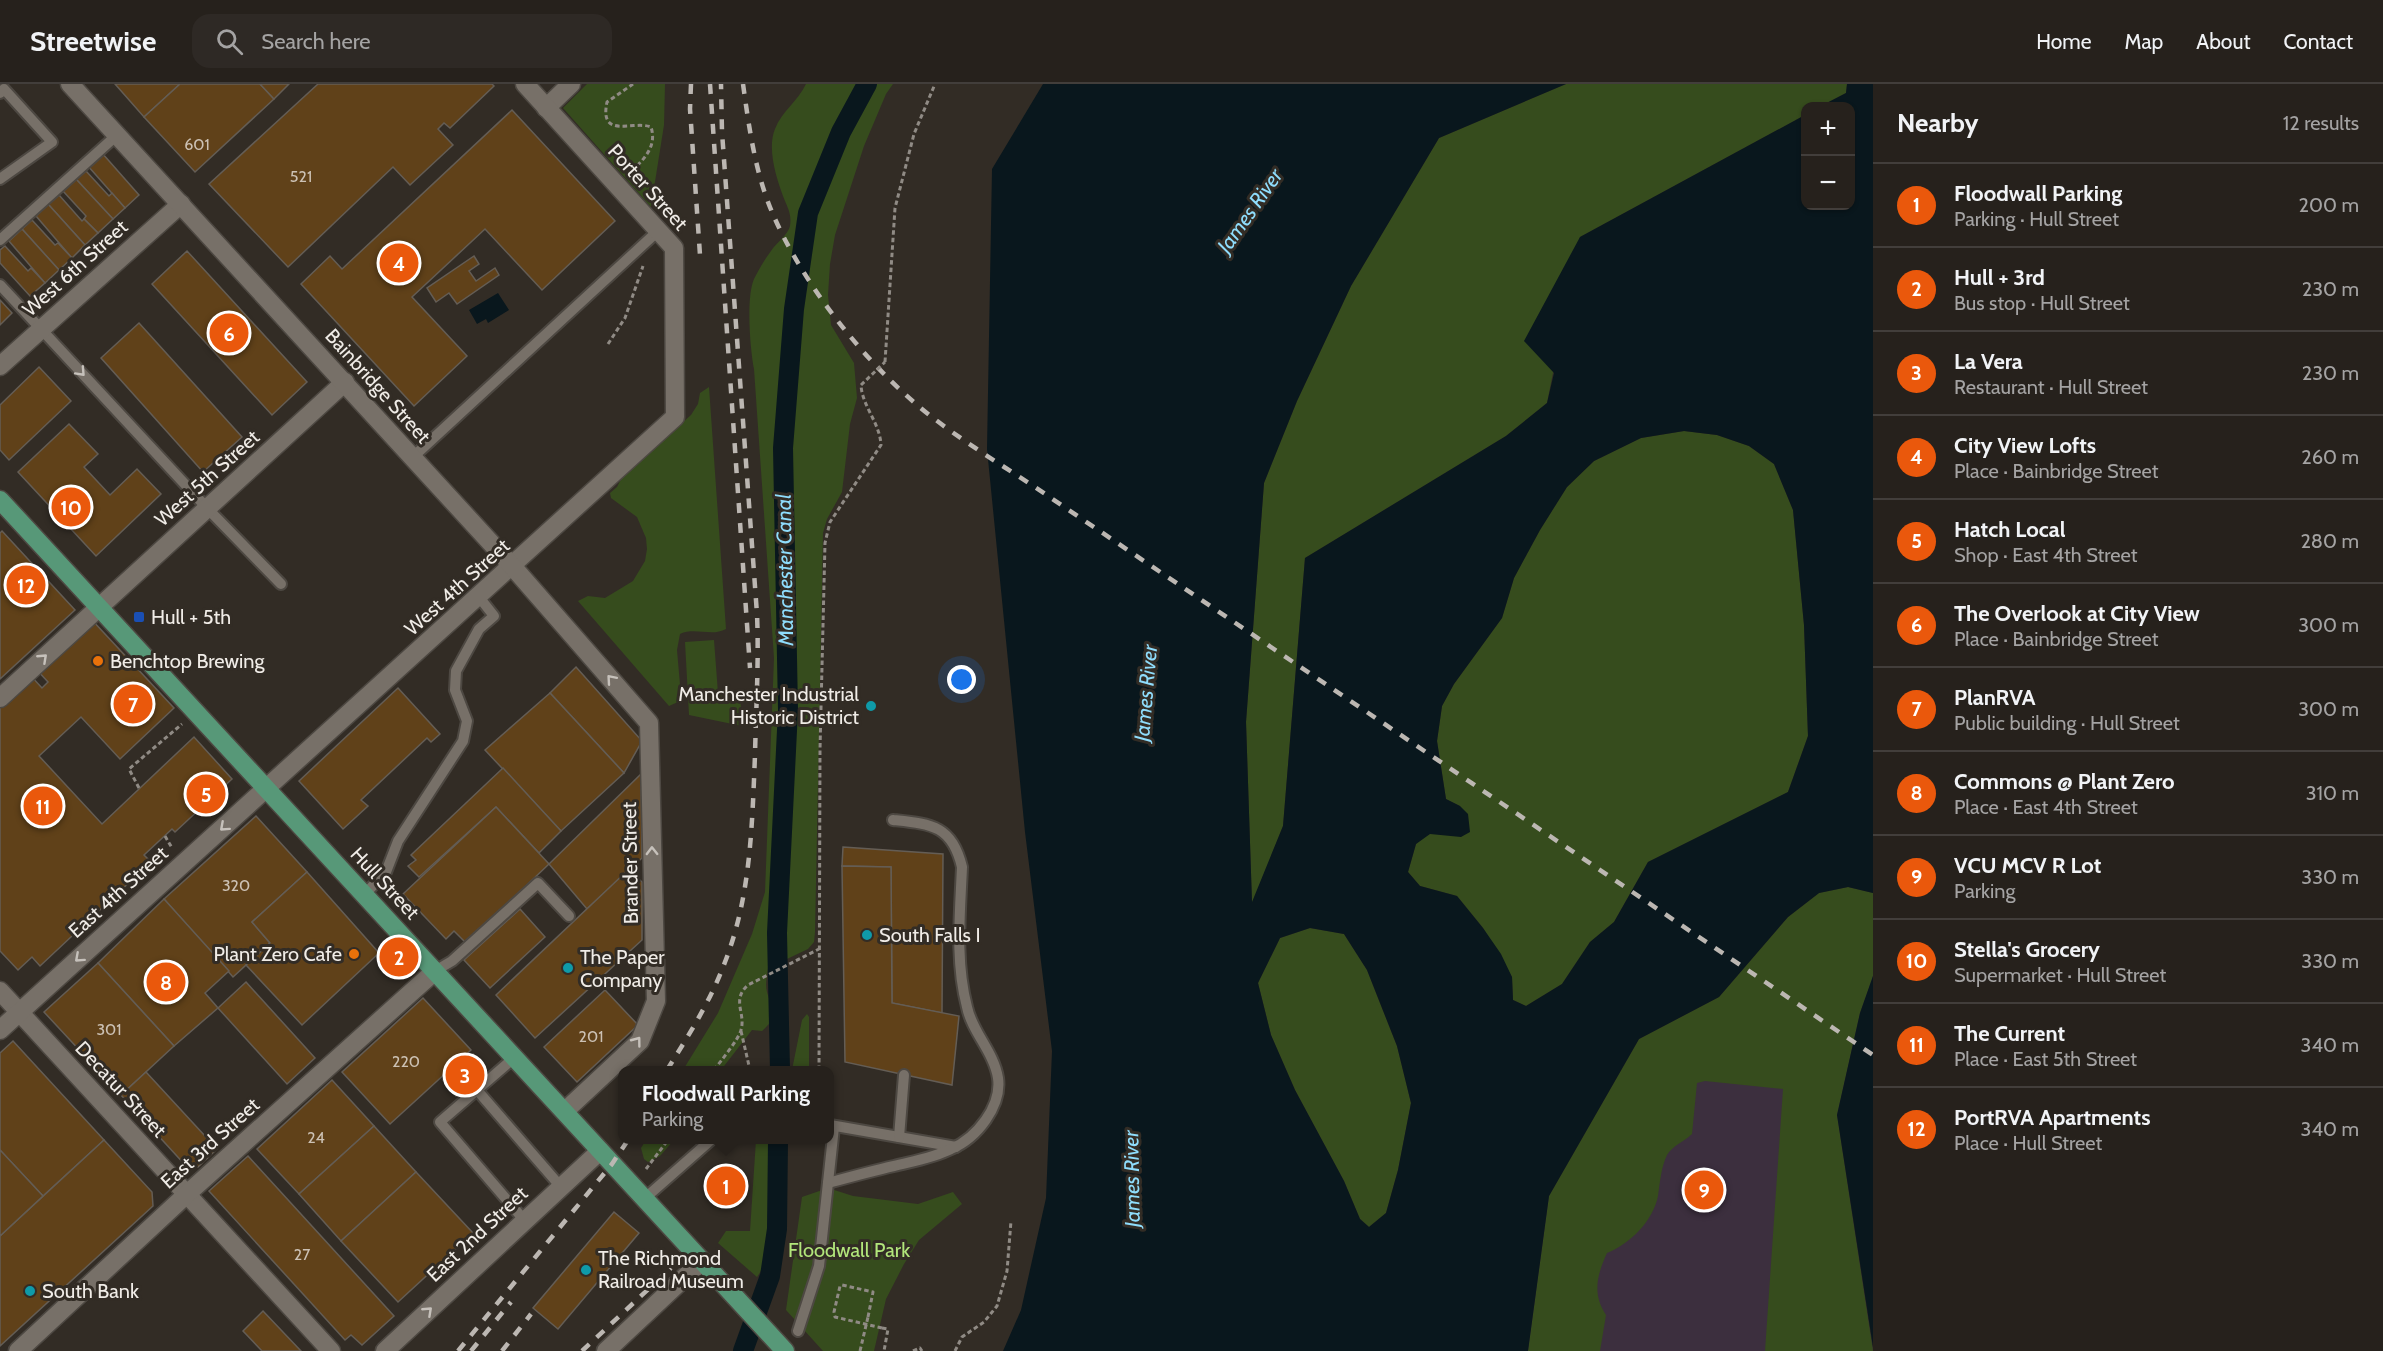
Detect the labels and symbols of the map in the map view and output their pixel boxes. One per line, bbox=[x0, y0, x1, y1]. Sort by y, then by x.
house number: 601 bbox=[184, 135, 210, 154]
street label: Porter Street bbox=[603, 139, 693, 235]
water label: James River bbox=[1210, 163, 1289, 259]
house number: 521 bbox=[290, 167, 312, 186]
street label: West 6th Street bbox=[18, 215, 133, 321]
pin: 4 bbox=[380, 240, 418, 285]
pin: 6 bbox=[210, 310, 248, 356]
street label: Bainbridge Street bbox=[320, 324, 436, 448]
one-way arrow bbox=[73, 365, 84, 376]
street label: West 5th Street bbox=[150, 425, 264, 531]
pin: 10 bbox=[52, 484, 90, 530]
water label: Manchester Canal bbox=[771, 494, 798, 647]
street label: West 4th Street bbox=[400, 533, 515, 640]
pin: 12 bbox=[6, 562, 46, 608]
place label: Hull + 5th bbox=[151, 605, 231, 629]
marker: Hull + 5th bbox=[132, 610, 146, 624]
water label: James River bbox=[1129, 642, 1162, 744]
place label: Benchtop Brewing bbox=[110, 649, 265, 673]
marker: Benchtop Brewing bbox=[91, 654, 105, 668]
one-way arrow bbox=[36, 655, 47, 666]
your location bbox=[947, 665, 976, 694]
one-way arrow bbox=[607, 675, 618, 685]
pin: 7 bbox=[114, 682, 152, 726]
place label: Manchester Industrial Historic District bbox=[678, 682, 859, 729]
marker: Manchester Industrial Historic District bbox=[864, 699, 878, 713]
pin: 5 bbox=[186, 772, 226, 816]
pin: 11 bbox=[24, 784, 63, 828]
street label: Brander Street bbox=[617, 801, 643, 924]
one-way arrow bbox=[220, 820, 231, 831]
street label: East 4th Street bbox=[63, 841, 173, 943]
street label: Hull Street bbox=[346, 842, 425, 924]
one-way arrow bbox=[646, 846, 658, 855]
house number: 320 bbox=[222, 876, 250, 895]
place label: South Falls I bbox=[879, 923, 980, 947]
marker: South Falls I bbox=[860, 928, 874, 942]
pin: 2 bbox=[380, 934, 418, 980]
place label: Plant Zero Cafe bbox=[213, 942, 342, 966]
place label: The Paper Company bbox=[580, 945, 665, 992]
marker: Plant Zero Cafe bbox=[347, 947, 361, 961]
one-way arrow bbox=[75, 951, 86, 962]
pin: 8 bbox=[146, 960, 186, 1004]
marker: The Paper Company bbox=[561, 961, 575, 975]
house number: 301 bbox=[96, 1020, 122, 1039]
house number: 201 bbox=[579, 1027, 603, 1046]
street label: Decatur Street bbox=[70, 1036, 172, 1142]
one-way arrow bbox=[630, 1037, 641, 1048]
house number: 220 bbox=[392, 1052, 420, 1071]
pin: 3 bbox=[446, 1052, 484, 1098]
street label: East 3rd Street bbox=[156, 1092, 264, 1193]
house number: 24 bbox=[307, 1128, 325, 1147]
water label: James River bbox=[1118, 1129, 1145, 1230]
pin: 1 bbox=[706, 1164, 746, 1208]
pin: 9 bbox=[1684, 1168, 1724, 1212]
street label: East 2nd Street bbox=[422, 1181, 532, 1287]
park label: Floodwall Park bbox=[788, 1238, 910, 1262]
house number: 27 bbox=[294, 1245, 310, 1264]
place label: The Richmond Railroad Museum bbox=[598, 1246, 744, 1293]
marker: The Richmond Railroad Museum bbox=[579, 1263, 593, 1277]
place label: South Bank bbox=[42, 1279, 139, 1303]
marker: South Bank bbox=[23, 1284, 37, 1298]
one-way arrow bbox=[421, 1307, 431, 1318]

